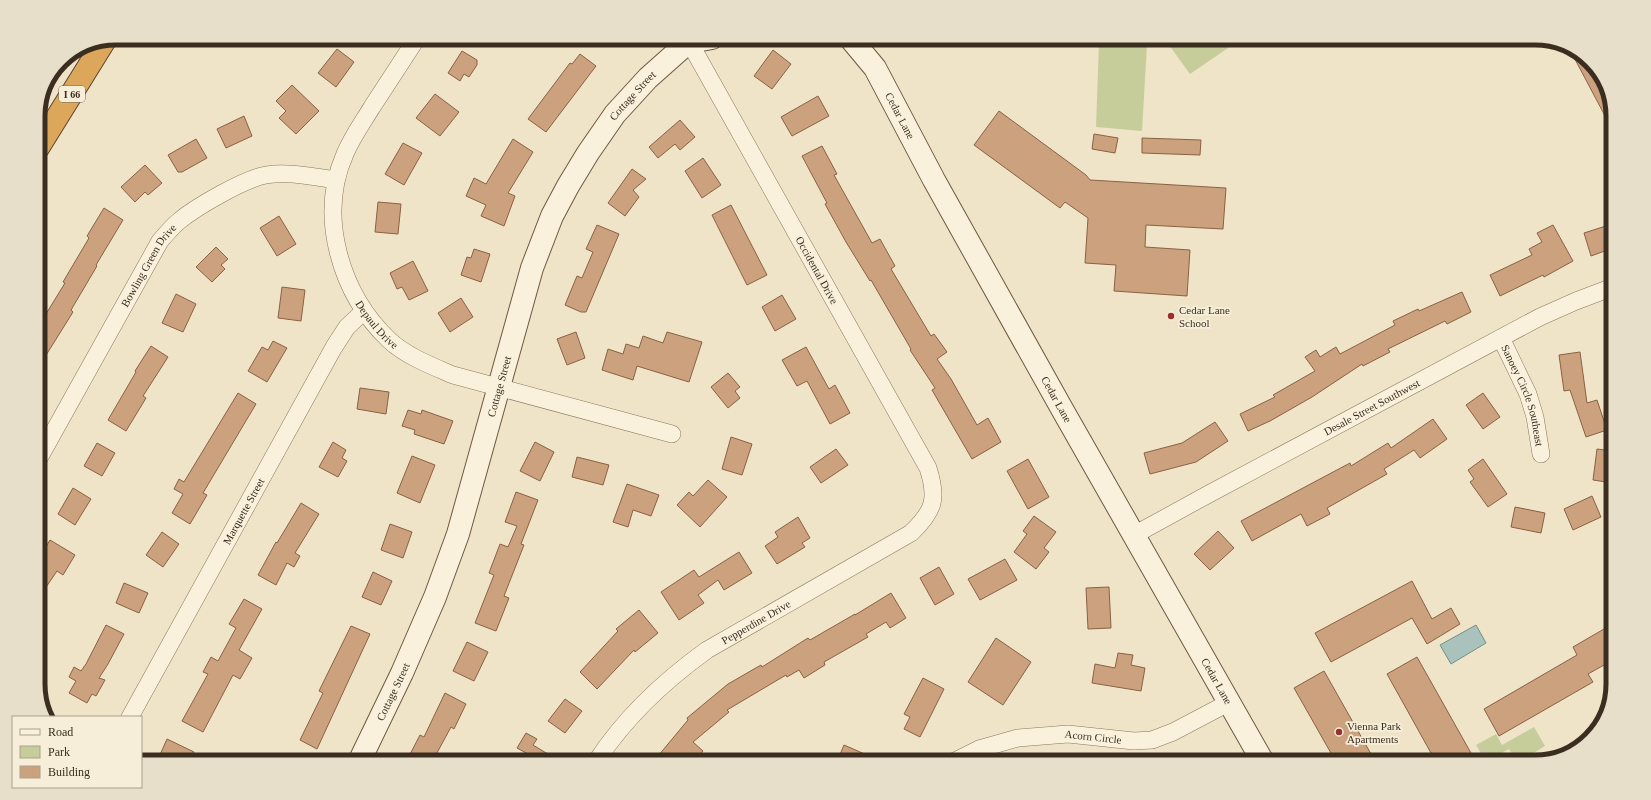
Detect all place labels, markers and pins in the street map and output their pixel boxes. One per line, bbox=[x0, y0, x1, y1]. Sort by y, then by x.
place label: Cedar Lane School bbox=[1179, 304, 1230, 329]
marker: Cedar Lane School bbox=[1166, 311, 1176, 321]
place label: Vienna Park Apartments bbox=[1347, 720, 1402, 745]
marker: Vienna Park Apartments bbox=[1334, 727, 1344, 737]

